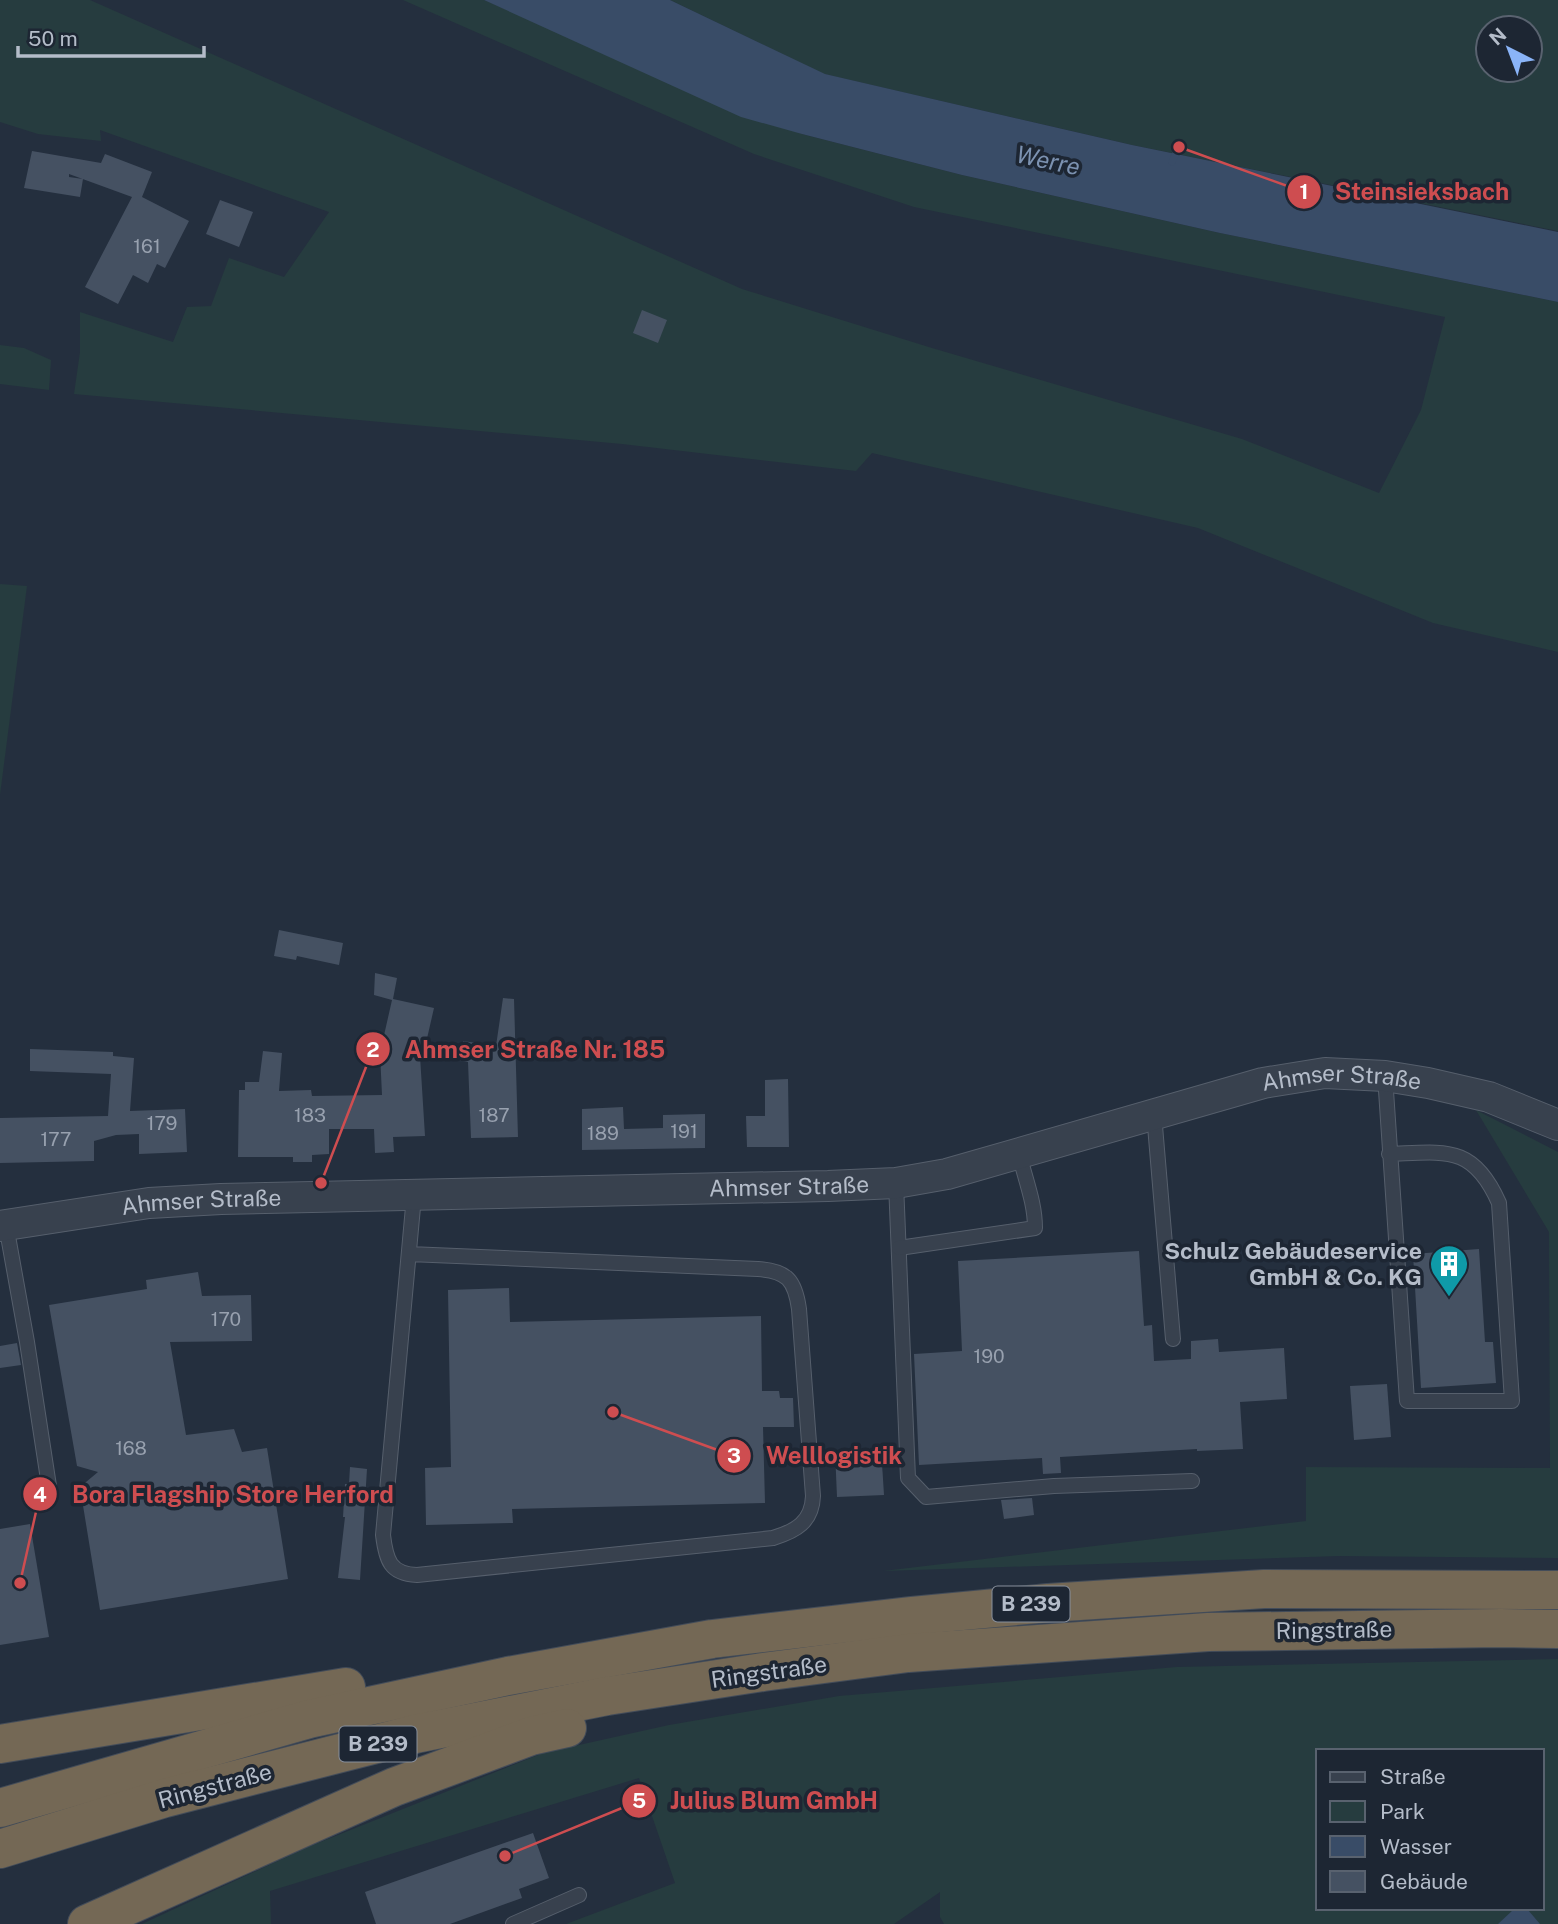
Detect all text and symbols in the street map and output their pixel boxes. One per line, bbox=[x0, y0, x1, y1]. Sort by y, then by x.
scale bar bbox=[18, 14, 203, 58]
north arrow bbox=[1474, 14, 1544, 84]
text: N bbox=[1485, 23, 1511, 50]
text: 50 m bbox=[28, 26, 78, 51]
water label: Werre bbox=[1014, 140, 1083, 180]
callout: Steinsieksbach bbox=[1286, 170, 1524, 215]
text: Steinsieksbach bbox=[1335, 177, 1509, 205]
text: 1 bbox=[1300, 179, 1309, 204]
house number: 161 bbox=[133, 235, 161, 257]
callout: Ahmser Straße Nr. 185 bbox=[356, 1027, 679, 1072]
text: Ahmser Straße Nr. 185 bbox=[405, 1035, 665, 1063]
text: 2 bbox=[366, 1037, 380, 1062]
street label: Ahmser Straße bbox=[1260, 1059, 1423, 1096]
house number: 183 bbox=[294, 1104, 326, 1126]
house number: 187 bbox=[478, 1104, 510, 1126]
house number: 179 bbox=[147, 1112, 177, 1134]
house number: 191 bbox=[670, 1120, 698, 1142]
house number: 189 bbox=[587, 1122, 619, 1144]
house number: 177 bbox=[41, 1128, 71, 1150]
street label: Ahmser Straße bbox=[708, 1170, 870, 1202]
street label: Ahmser Straße bbox=[119, 1184, 282, 1220]
place label: Schulz Gebäudeservice GmbH & Co. KG bbox=[1164, 1237, 1422, 1290]
building icon: Schulz Gebäudeservice GmbH & Co. KG bbox=[1428, 1243, 1470, 1298]
house number: 170 bbox=[211, 1308, 241, 1330]
house number: 190 bbox=[973, 1345, 1005, 1367]
callout: Welllogistik bbox=[716, 1433, 916, 1478]
house number: 168 bbox=[115, 1437, 147, 1459]
text: Welllogistik bbox=[766, 1441, 902, 1469]
text: 3 bbox=[727, 1443, 741, 1468]
callout: Bora Flagship Store Herford bbox=[23, 1472, 408, 1517]
text: Bora Flagship Store Herford bbox=[72, 1480, 394, 1508]
text: 4 bbox=[33, 1482, 47, 1507]
road number: B 239 bbox=[992, 1586, 1070, 1622]
street label: Ringstraße bbox=[1275, 1615, 1393, 1644]
street label: Ringstraße bbox=[709, 1650, 829, 1693]
road number: B 239 bbox=[340, 1726, 416, 1762]
legend bbox=[1316, 1749, 1544, 1910]
street label: Ringstraße bbox=[155, 1757, 275, 1814]
text: Straße bbox=[1380, 1764, 1446, 1789]
callout: Julius Blum GmbH bbox=[621, 1778, 892, 1823]
text: Julius Blum GmbH bbox=[670, 1786, 878, 1814]
text: 5 bbox=[632, 1788, 646, 1813]
text: Park bbox=[1380, 1799, 1425, 1824]
text: Wasser bbox=[1380, 1834, 1452, 1859]
text: Gebäude bbox=[1380, 1869, 1468, 1894]

